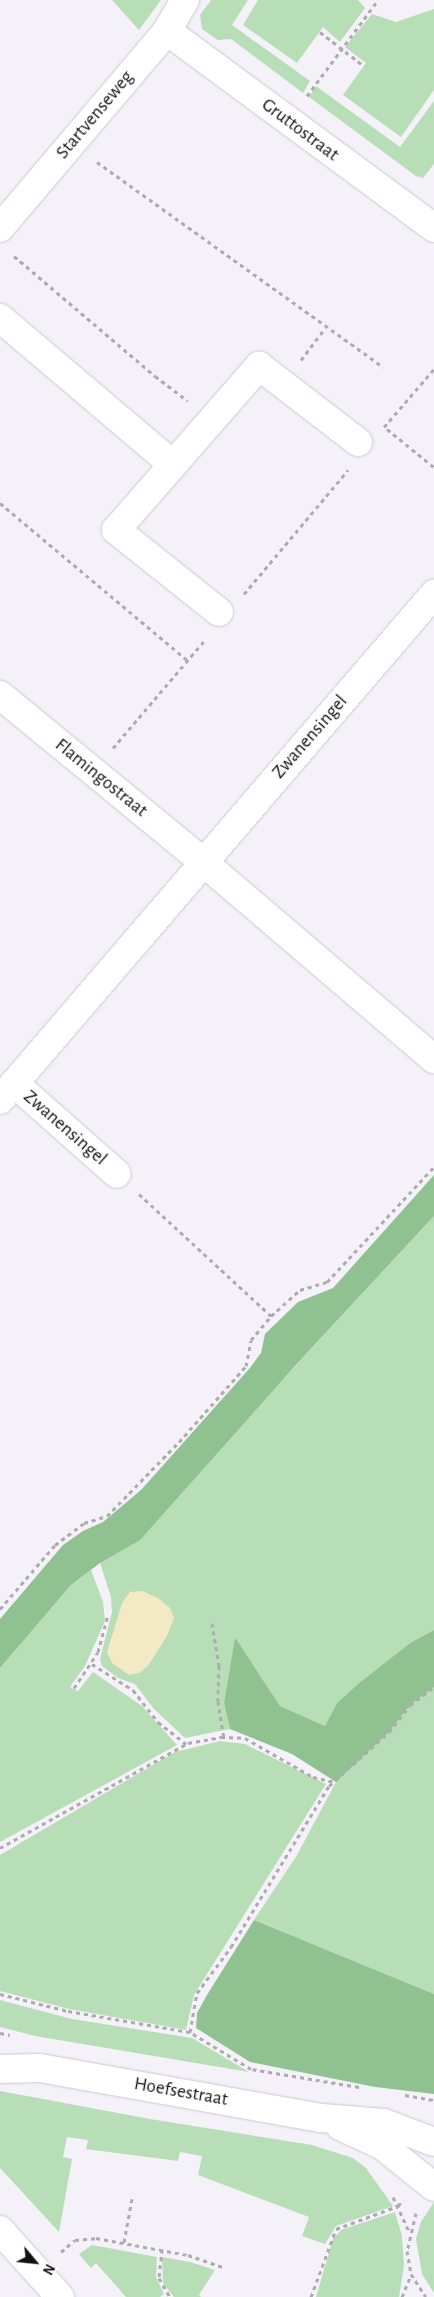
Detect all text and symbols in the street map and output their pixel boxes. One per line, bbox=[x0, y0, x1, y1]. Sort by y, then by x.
street label: Startvenseweg bbox=[51, 66, 139, 164]
street label: Gruttostraat bbox=[257, 94, 343, 166]
street label: Zwanensingel bbox=[268, 691, 352, 783]
street label: Flamingostraat bbox=[50, 734, 152, 822]
street label: Zwanensingel bbox=[19, 1086, 111, 1170]
street label: Hoefsestraat bbox=[132, 2073, 230, 2111]
north arrow bbox=[10, 2237, 60, 2287]
text: N bbox=[40, 2261, 57, 2277]

